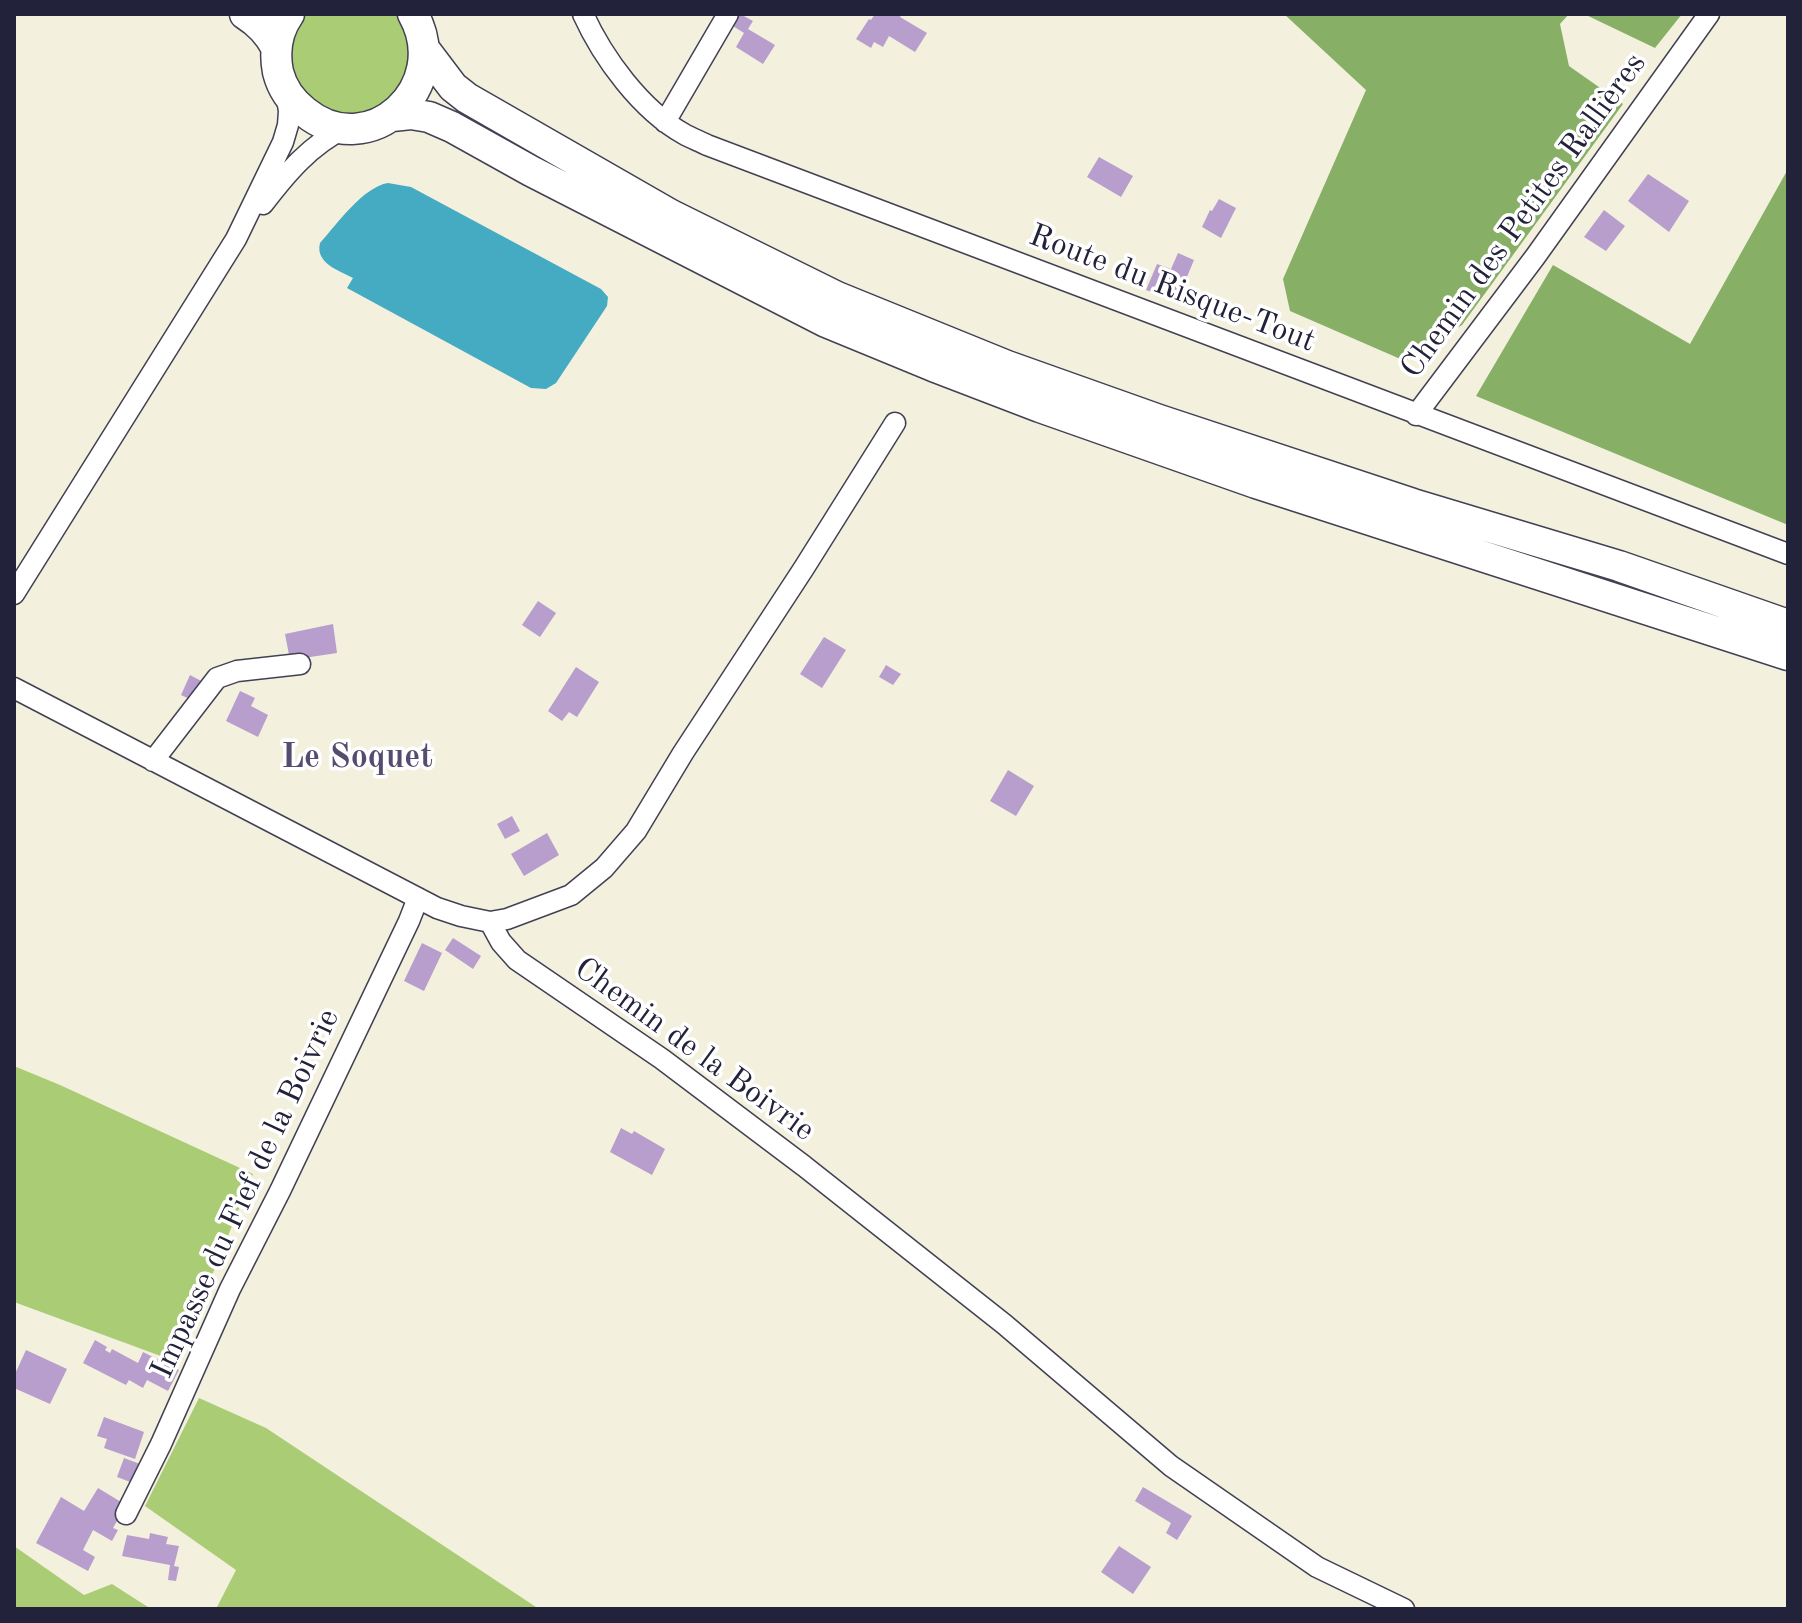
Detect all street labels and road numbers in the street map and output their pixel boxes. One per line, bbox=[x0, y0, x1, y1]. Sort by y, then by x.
street label: Chemin des Petites Rallières bbox=[1393, 46, 1655, 386]
street label: Route du Risque-Tout bbox=[1023, 217, 1321, 361]
street label: Chemin de la Boivrie bbox=[566, 950, 822, 1150]
street label: Impasse du Fief de la Boivrie bbox=[143, 1003, 349, 1385]

